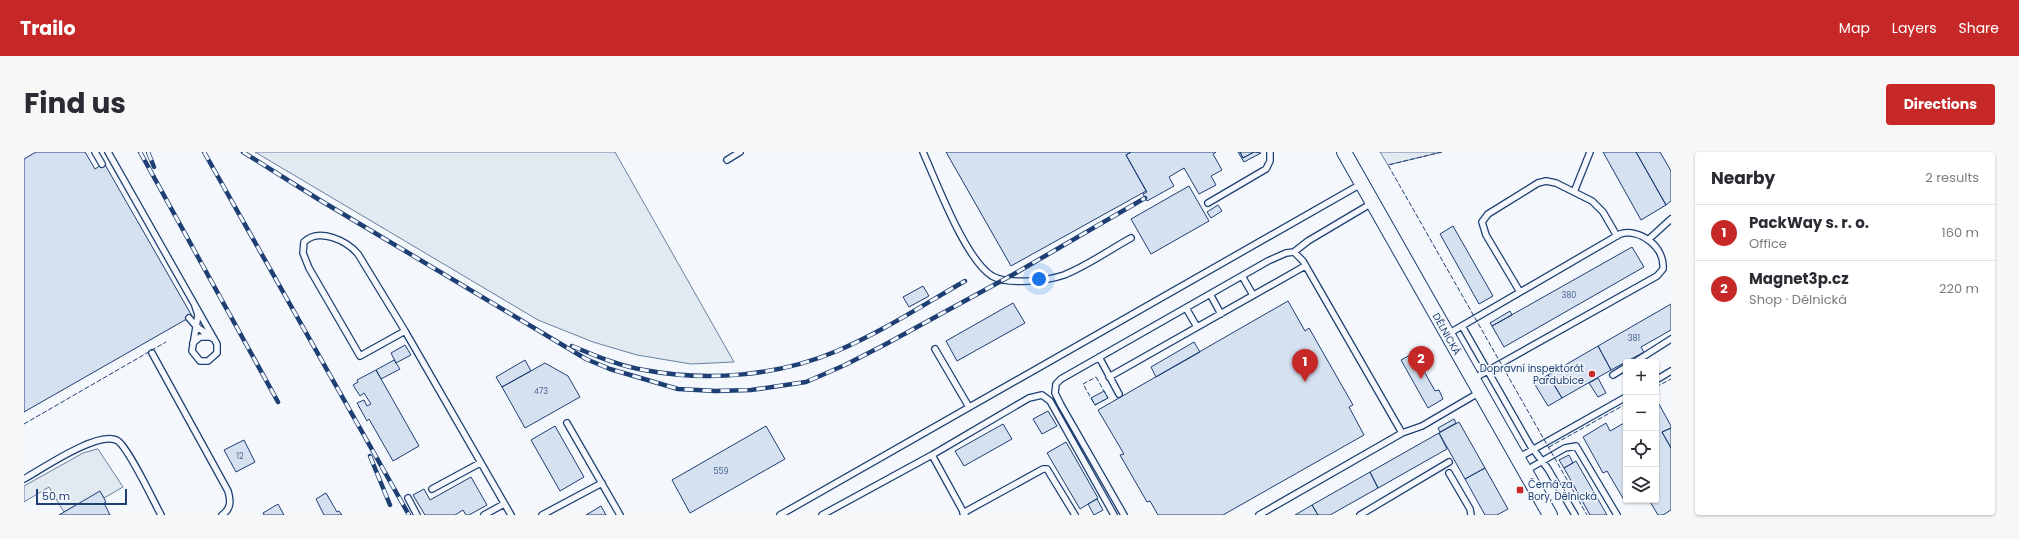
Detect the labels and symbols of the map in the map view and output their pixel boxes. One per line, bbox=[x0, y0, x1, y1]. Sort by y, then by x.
your location bbox=[1029, 269, 1049, 289]
house number: 380 bbox=[1562, 290, 1576, 301]
street label: DĚLNICKÁ bbox=[1429, 310, 1465, 358]
house number: 381 bbox=[1628, 333, 1640, 344]
pin: 2 bbox=[1408, 346, 1434, 379]
pin: 1 bbox=[1292, 349, 1318, 382]
place label: Dopravní inspektorát Pardubice bbox=[1480, 361, 1584, 388]
marker: Dopravní inspektorát Pardubice bbox=[1587, 369, 1597, 379]
house number: 473 bbox=[534, 386, 548, 397]
house number: 12 bbox=[236, 451, 244, 462]
house number: 559 bbox=[713, 466, 729, 477]
place label: Černá za Bory, Dělnická bbox=[1528, 477, 1597, 504]
marker: Černá za Bory, Dělnická bbox=[1515, 485, 1525, 495]
scale bar bbox=[36, 487, 127, 506]

